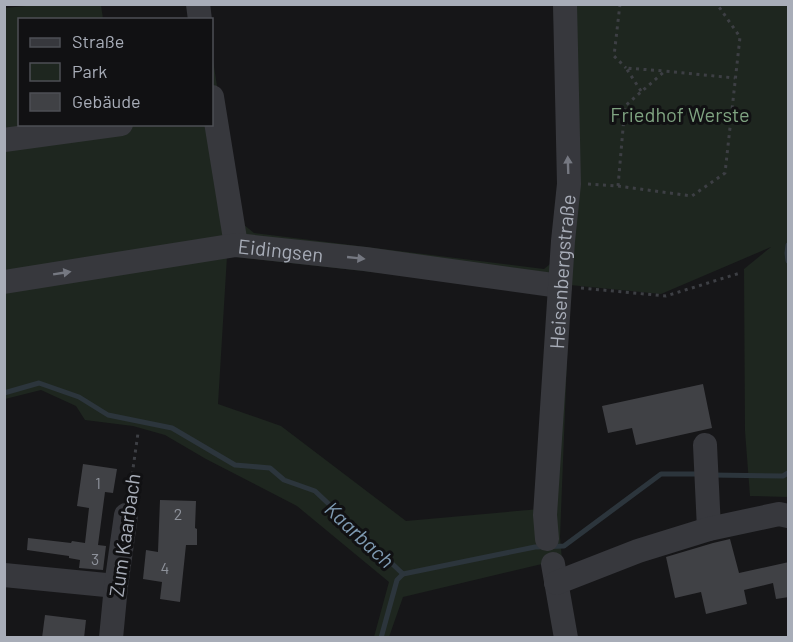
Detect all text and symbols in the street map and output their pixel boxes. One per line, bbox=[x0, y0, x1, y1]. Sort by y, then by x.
legend bbox=[18, 18, 213, 126]
text: Straße bbox=[72, 30, 124, 52]
text: Park bbox=[72, 60, 107, 82]
text: Gebäude bbox=[72, 90, 141, 112]
park label: Friedhof Werste bbox=[610, 102, 750, 126]
one-way arrow bbox=[563, 155, 573, 174]
street label: Heisenbergstraße bbox=[544, 193, 580, 350]
street label: Eidingsen bbox=[237, 233, 325, 266]
one-way arrow bbox=[347, 253, 366, 263]
one-way arrow bbox=[53, 268, 72, 277]
street label: Zum Kaarbach bbox=[103, 472, 145, 598]
house number: 1 bbox=[95, 473, 101, 492]
water label: Kaarbach bbox=[320, 496, 400, 572]
house number: 2 bbox=[174, 504, 182, 523]
house number: 3 bbox=[91, 549, 99, 568]
house number: 4 bbox=[161, 558, 169, 577]

